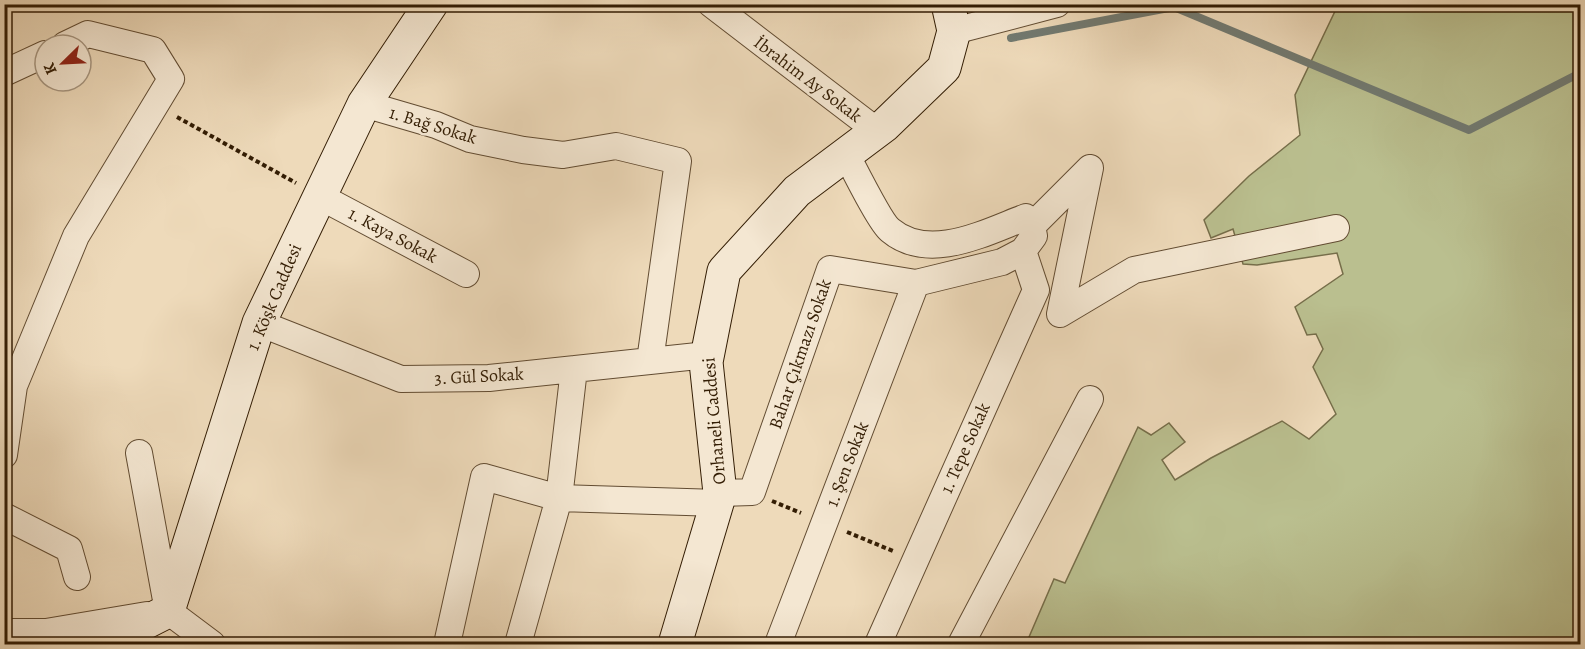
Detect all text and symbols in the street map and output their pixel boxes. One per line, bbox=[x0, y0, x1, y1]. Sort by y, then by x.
street label: İbrahim Ay Sokak bbox=[749, 30, 867, 128]
north arrow bbox=[33, 33, 93, 93]
text: K bbox=[38, 59, 62, 78]
street label: 1. Bağ Sokak bbox=[386, 100, 480, 150]
street label: 1. Kaya Sokak bbox=[344, 201, 442, 269]
street label: 1. Köşk Caddesi bbox=[241, 240, 307, 354]
street label: Bahar Çıkmazı Sokak bbox=[763, 276, 837, 432]
street label: Orhaneli Caddesi bbox=[696, 356, 732, 486]
street label: 3. Gül Sokak bbox=[434, 362, 524, 390]
street label: 1. Tepe Sokak bbox=[934, 399, 996, 497]
street label: 1. Şen Sokak bbox=[820, 418, 874, 510]

